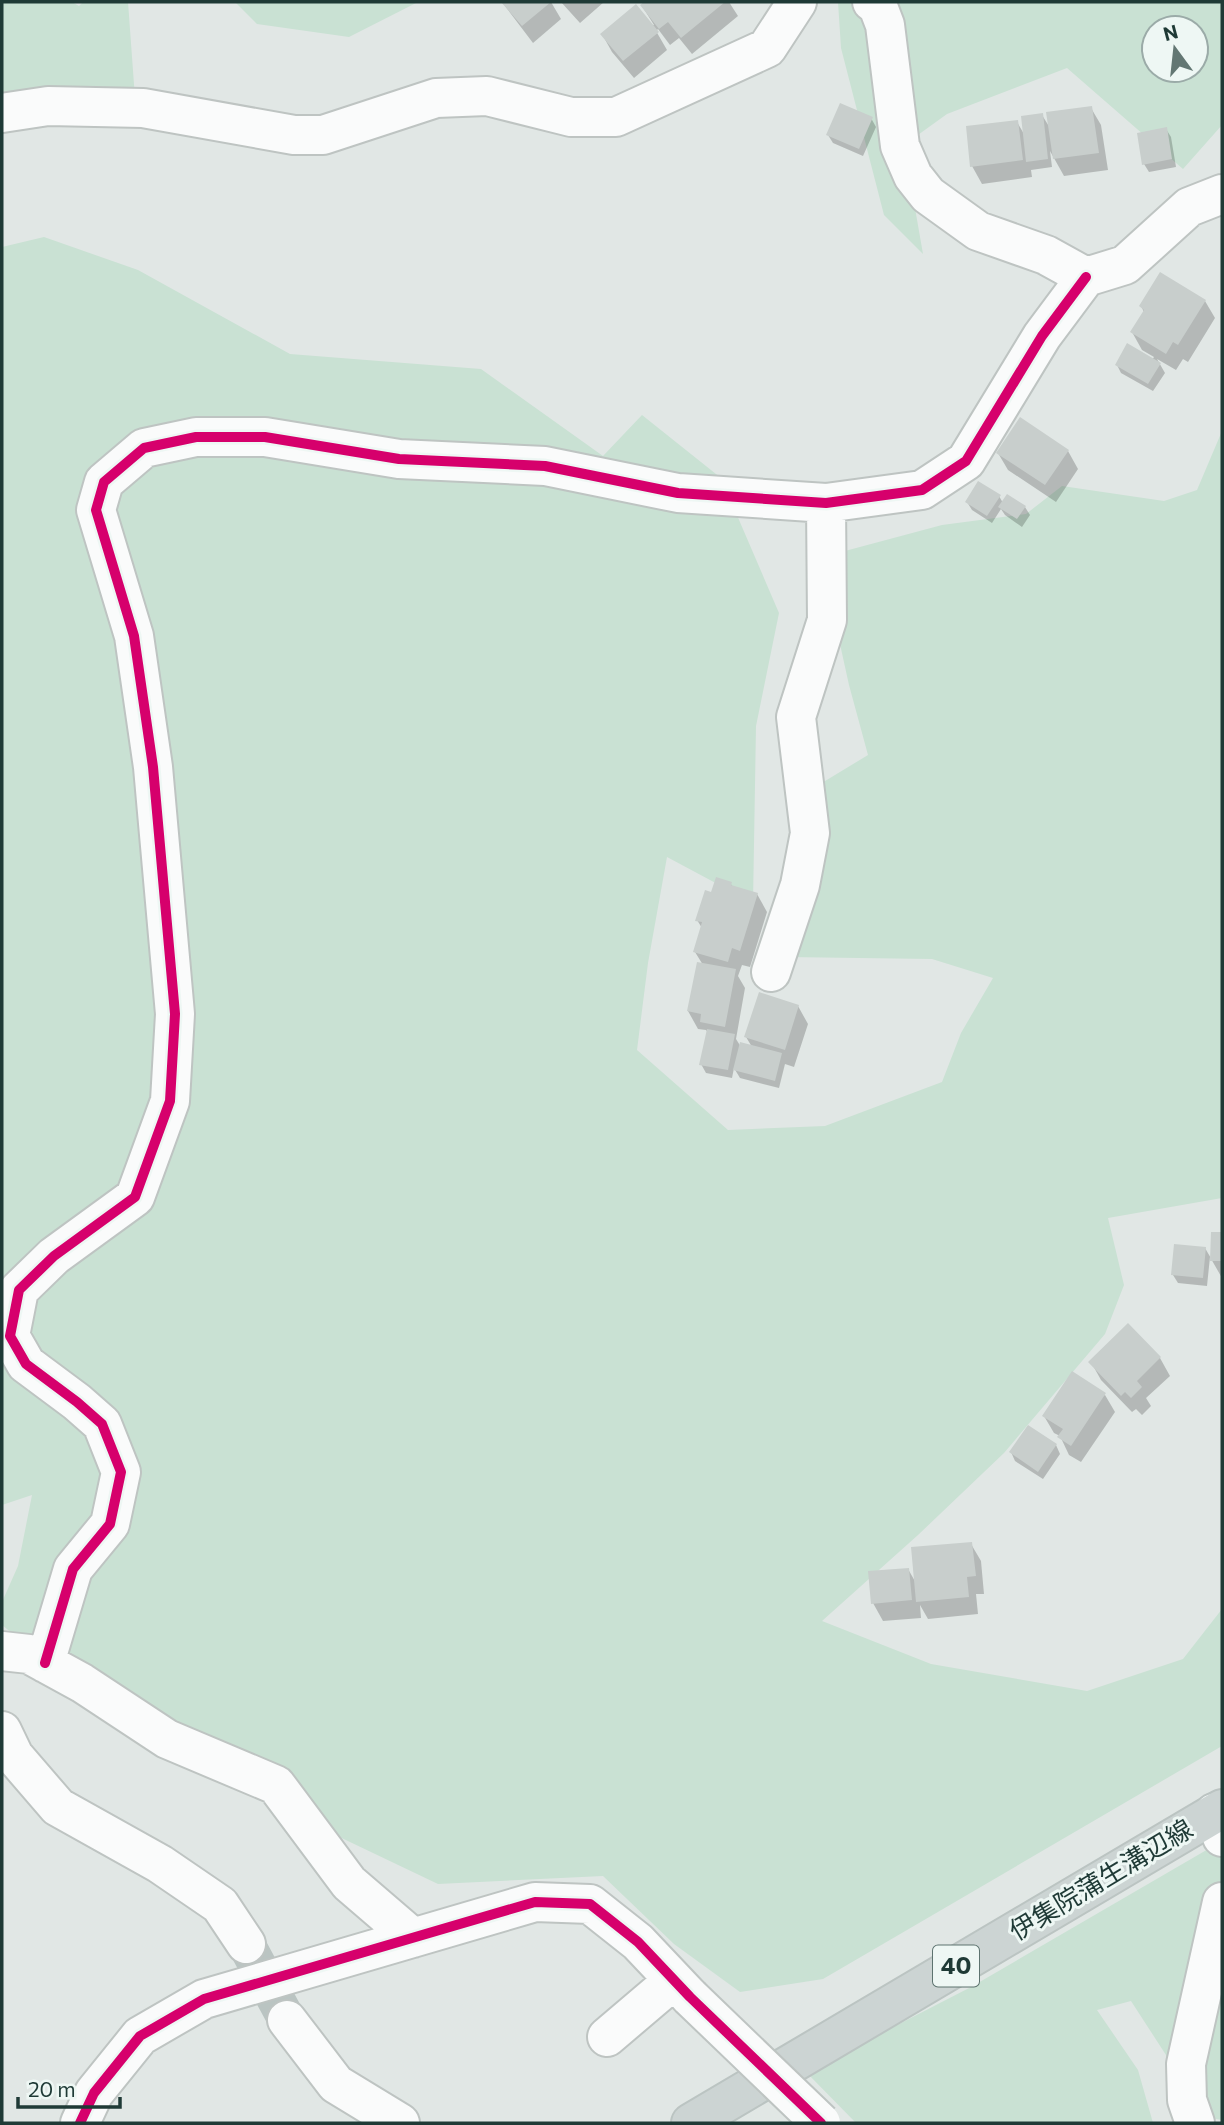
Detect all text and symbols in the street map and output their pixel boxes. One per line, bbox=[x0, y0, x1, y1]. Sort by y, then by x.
north arrow bbox=[1140, 14, 1210, 84]
text: N bbox=[1161, 19, 1180, 45]
street label: 伊集院蒲生溝辺線 bbox=[1003, 1812, 1197, 1946]
road number: 40 bbox=[933, 1945, 979, 1986]
scale bar bbox=[18, 2066, 119, 2110]
text: 20 m bbox=[28, 2076, 76, 2101]

